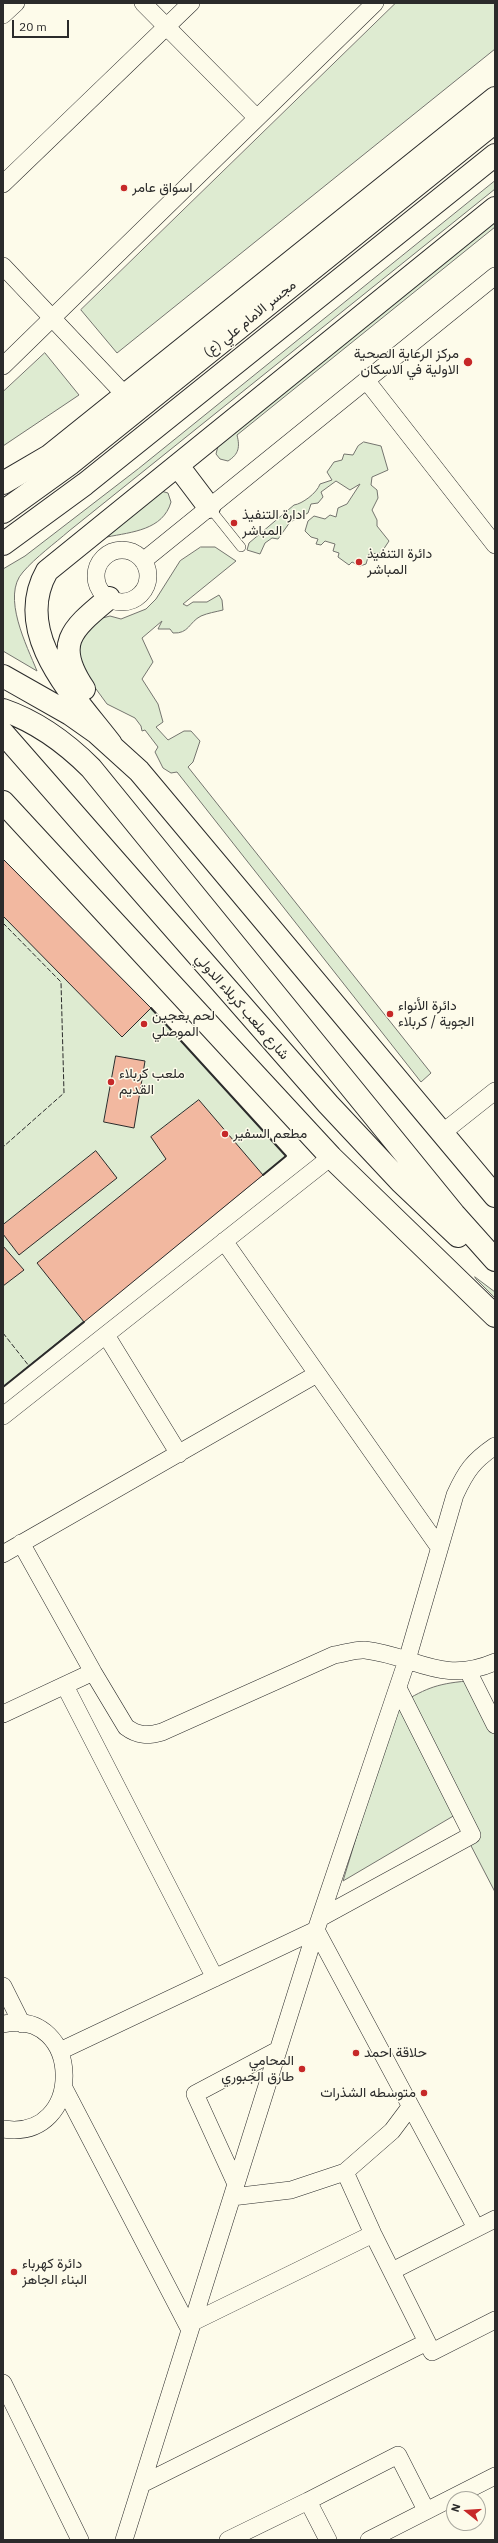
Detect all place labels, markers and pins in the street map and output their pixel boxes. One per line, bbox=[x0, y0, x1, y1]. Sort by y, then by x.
place label: اسواق عامر bbox=[132, 180, 193, 196]
marker: اسواق عامر bbox=[119, 183, 129, 193]
place label: مركز الرعاية الصحية الاولية في الاسكان bbox=[354, 346, 459, 378]
marker: مركز الرعاية الصحية الاولية في الاسكان bbox=[462, 356, 474, 368]
place label: ادارة التنفيذ المباشر bbox=[242, 507, 306, 540]
marker: ادارة التنفيذ المباشر bbox=[229, 518, 239, 528]
place label: دائرة التنفيذ المباشر bbox=[367, 546, 432, 578]
marker: دائرة التنفيذ المباشر bbox=[354, 557, 364, 567]
place label: دائرة الأنواء الجوية / كربلاء bbox=[398, 998, 474, 1030]
place label: لحم بعجين الموصلي bbox=[152, 1008, 215, 1040]
marker: دائرة الأنواء الجوية / كربلاء bbox=[385, 1009, 395, 1019]
marker: لحم بعجين الموصلي bbox=[139, 1019, 149, 1029]
place label: ملعب كربلاء القديم bbox=[119, 1066, 185, 1098]
marker: ملعب كربلاء القديم bbox=[106, 1077, 116, 1087]
place label: مطعم السفير bbox=[233, 1126, 307, 1142]
marker: مطعم السفير bbox=[220, 1129, 230, 1139]
place label: حلاقة احمد bbox=[364, 2045, 427, 2061]
marker: حلاقة احمد bbox=[351, 2048, 361, 2058]
place label: المحامي طارق الجبوري bbox=[221, 2053, 294, 2086]
marker: المحامي طارق الجبوري bbox=[297, 2064, 307, 2074]
place label: متوسطه الشذرات bbox=[320, 2085, 416, 2101]
marker: متوسطه الشذرات bbox=[419, 2088, 429, 2098]
place label: دائرة كهرباء البناء الجاهز bbox=[22, 2256, 87, 2288]
marker: دائرة كهرباء البناء الجاهز bbox=[9, 2267, 19, 2277]

